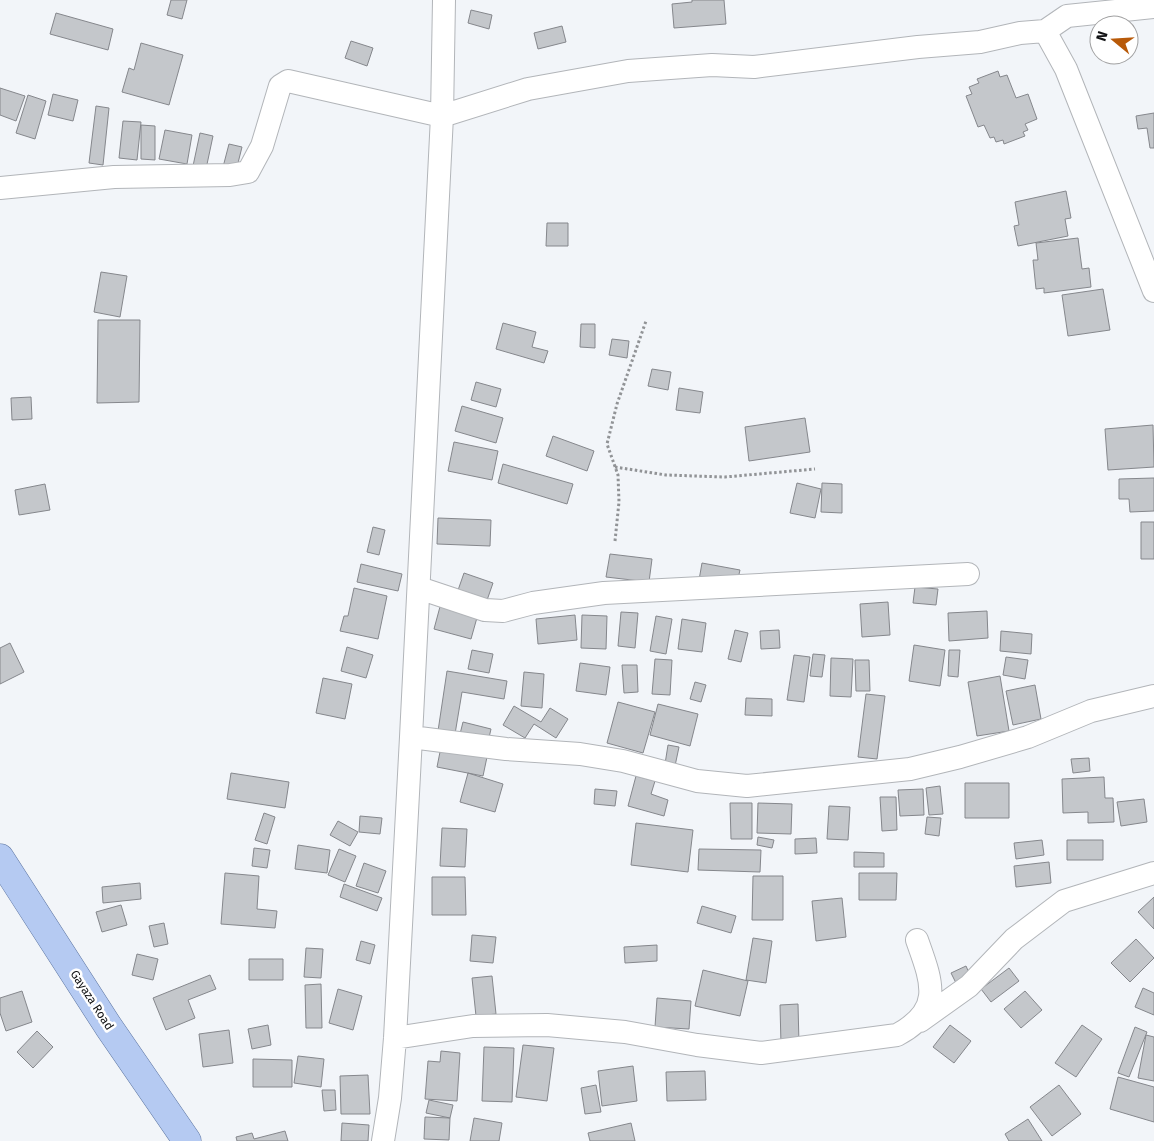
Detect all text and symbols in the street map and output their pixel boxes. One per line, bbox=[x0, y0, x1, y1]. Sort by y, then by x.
north arrow bbox=[1089, 15, 1139, 65]
text: N bbox=[1093, 29, 1112, 43]
street label: Gayaza Road bbox=[67, 967, 117, 1033]

